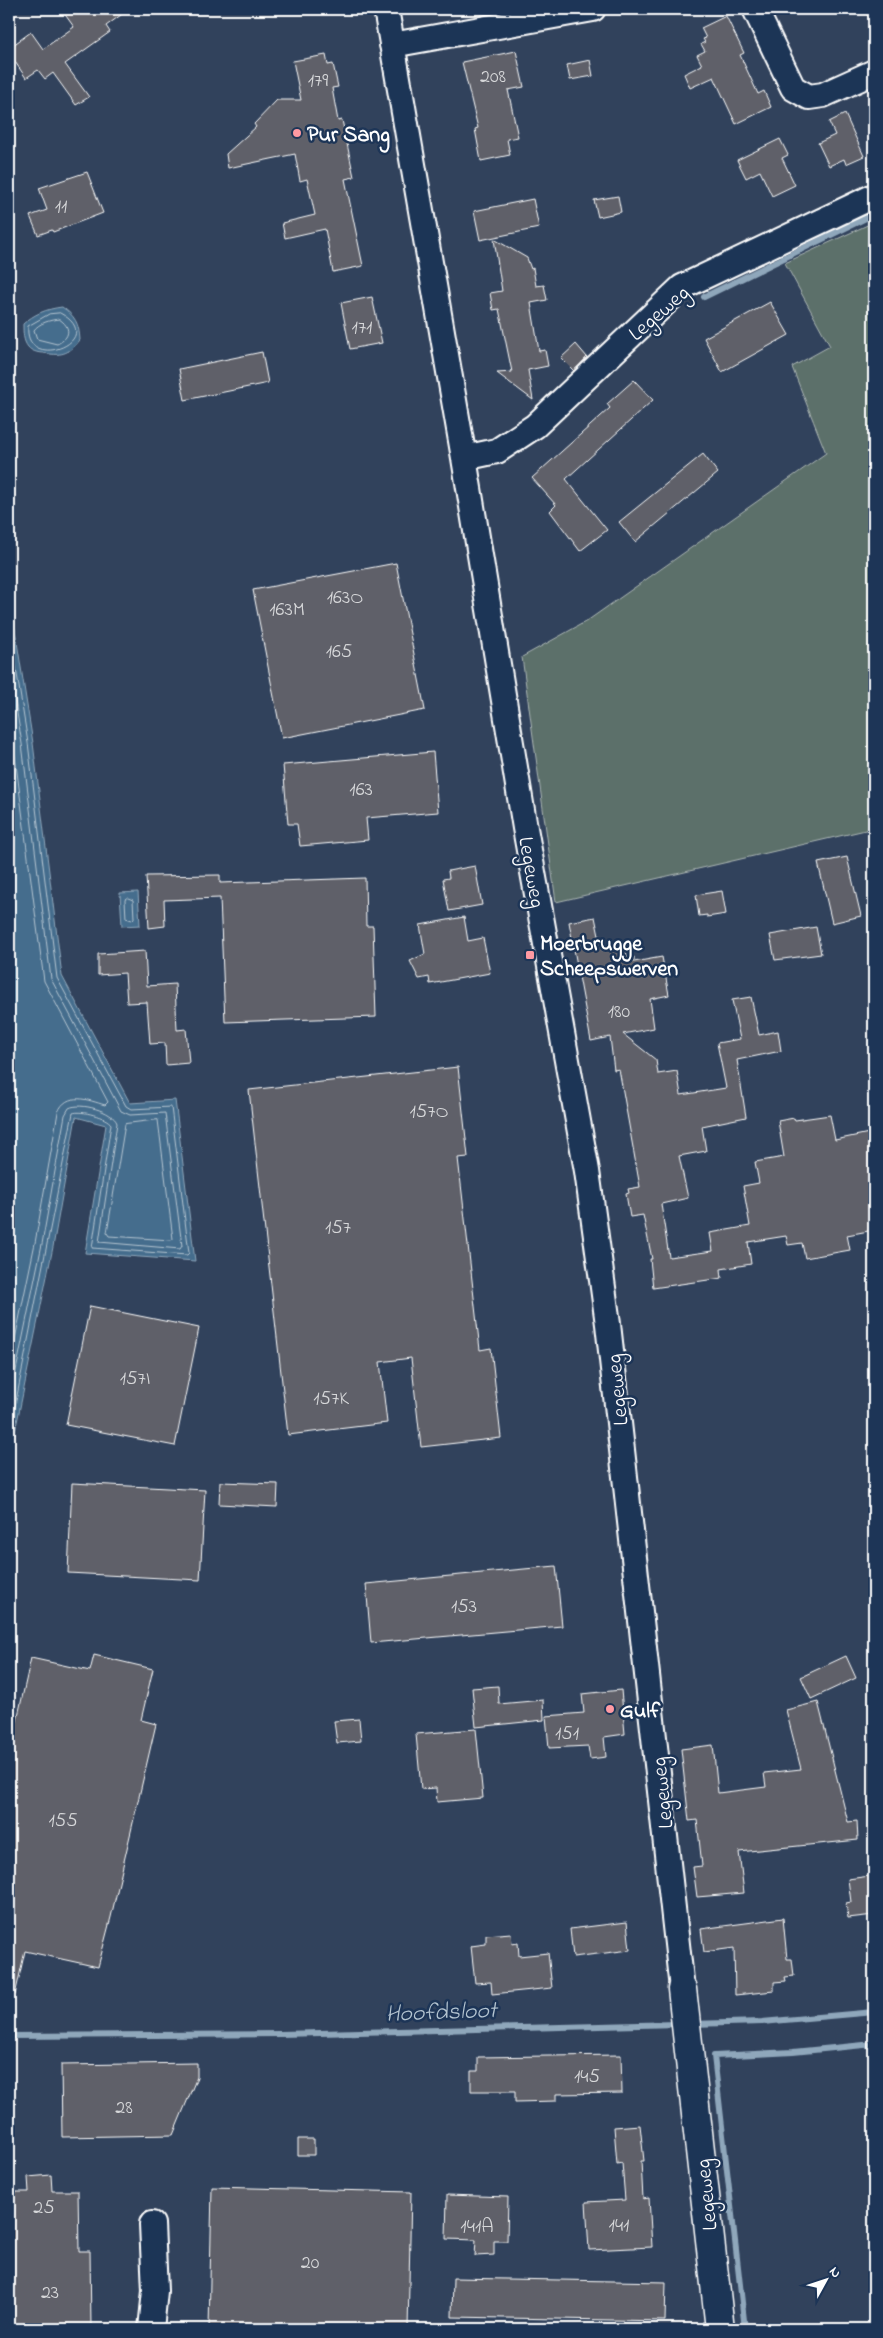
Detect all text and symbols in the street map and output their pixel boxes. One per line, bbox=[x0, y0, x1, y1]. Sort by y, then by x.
house number: 208 bbox=[480, 63, 506, 92]
house number: 179 bbox=[308, 67, 328, 96]
place label: Pur Sang bbox=[307, 120, 390, 153]
marker: Pur Sang bbox=[291, 127, 303, 139]
house number: 11 bbox=[55, 193, 67, 222]
street label: Legeweg bbox=[622, 279, 698, 351]
house number: 171 bbox=[352, 314, 372, 343]
house number: 163O bbox=[327, 584, 363, 613]
house number: 163M bbox=[269, 596, 305, 625]
house number: 165 bbox=[326, 638, 352, 667]
house number: 163 bbox=[349, 776, 373, 805]
street label: Legeweg bbox=[507, 834, 552, 911]
place label: Moerbrugge Scheepswerven bbox=[540, 929, 678, 986]
marker: Moerbrugge Scheepswerven bbox=[524, 949, 536, 961]
house number: 180 bbox=[608, 998, 631, 1027]
house number: 157O bbox=[409, 1098, 449, 1127]
house number: 157 bbox=[325, 1214, 351, 1243]
street label: Legeweg bbox=[599, 1352, 640, 1427]
house number: 157I bbox=[120, 1365, 150, 1394]
house number: 157K bbox=[313, 1385, 349, 1414]
house number: 153 bbox=[451, 1593, 477, 1622]
place label: Gulf bbox=[620, 1696, 661, 1728]
marker: Gulf bbox=[604, 1703, 616, 1715]
house number: 151 bbox=[555, 1720, 579, 1749]
street label: Legeweg bbox=[644, 1755, 685, 1830]
house number: 155 bbox=[48, 1807, 78, 1836]
water label: Hoofdsloot bbox=[385, 1994, 499, 2033]
house number: 145 bbox=[574, 2063, 600, 2092]
house number: 28 bbox=[115, 2094, 133, 2123]
street label: Legeweg bbox=[688, 2157, 729, 2232]
house number: 25 bbox=[33, 2194, 55, 2223]
house number: 141 bbox=[609, 2212, 629, 2241]
house number: 141A bbox=[460, 2213, 494, 2242]
house number: 20 bbox=[301, 2249, 320, 2278]
north arrow bbox=[800, 2256, 850, 2306]
text: N bbox=[824, 2262, 846, 2283]
house number: 23 bbox=[41, 2279, 59, 2308]

